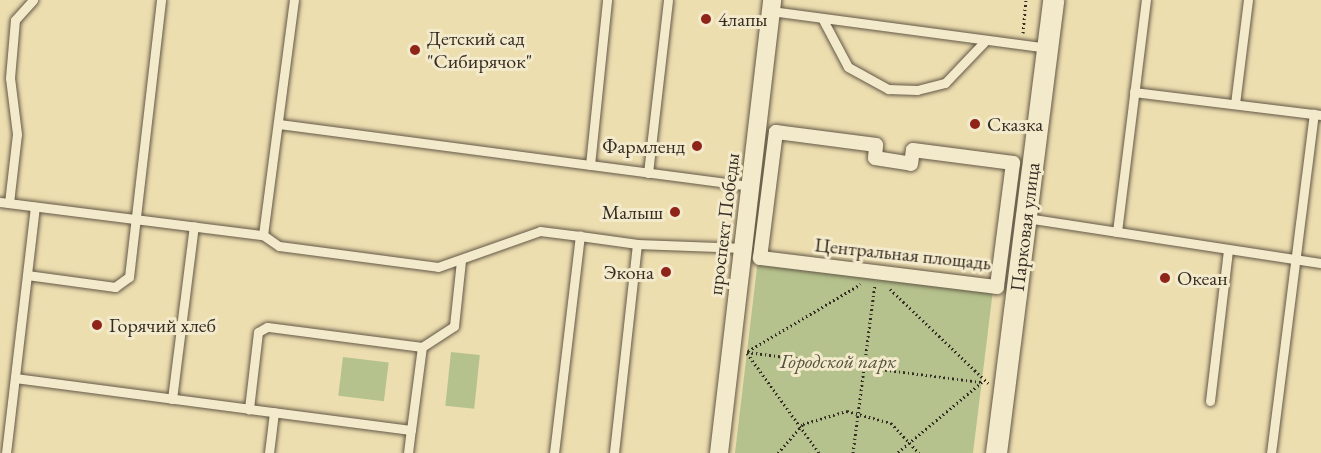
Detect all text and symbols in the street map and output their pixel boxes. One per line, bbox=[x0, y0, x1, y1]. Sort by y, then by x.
place label: 4лапы bbox=[718, 7, 767, 31]
marker: 4лапы bbox=[699, 12, 713, 26]
place label: Детский сад "Сибирячок" bbox=[427, 27, 532, 74]
marker: Детский сад "Сибирячок" bbox=[408, 43, 422, 57]
place label: Сказка bbox=[987, 112, 1043, 136]
marker: Сказка bbox=[968, 117, 982, 131]
place label: Фармленд bbox=[602, 134, 685, 158]
marker: Фармленд bbox=[690, 139, 704, 153]
street label: проспект Победы bbox=[703, 152, 745, 296]
street label: Парковая улица bbox=[1005, 161, 1045, 293]
place label: Малыш bbox=[602, 200, 663, 224]
marker: Малыш bbox=[668, 205, 682, 219]
street label: Центральная площадь bbox=[814, 233, 992, 275]
place label: Экона bbox=[604, 260, 654, 284]
marker: Экона bbox=[659, 265, 673, 279]
place label: Океан bbox=[1177, 266, 1228, 290]
marker: Океан bbox=[1158, 271, 1172, 285]
place label: Горячий хлеб bbox=[109, 313, 216, 337]
marker: Горячий хлеб bbox=[90, 318, 104, 332]
park label: Городской парк bbox=[780, 349, 896, 373]

